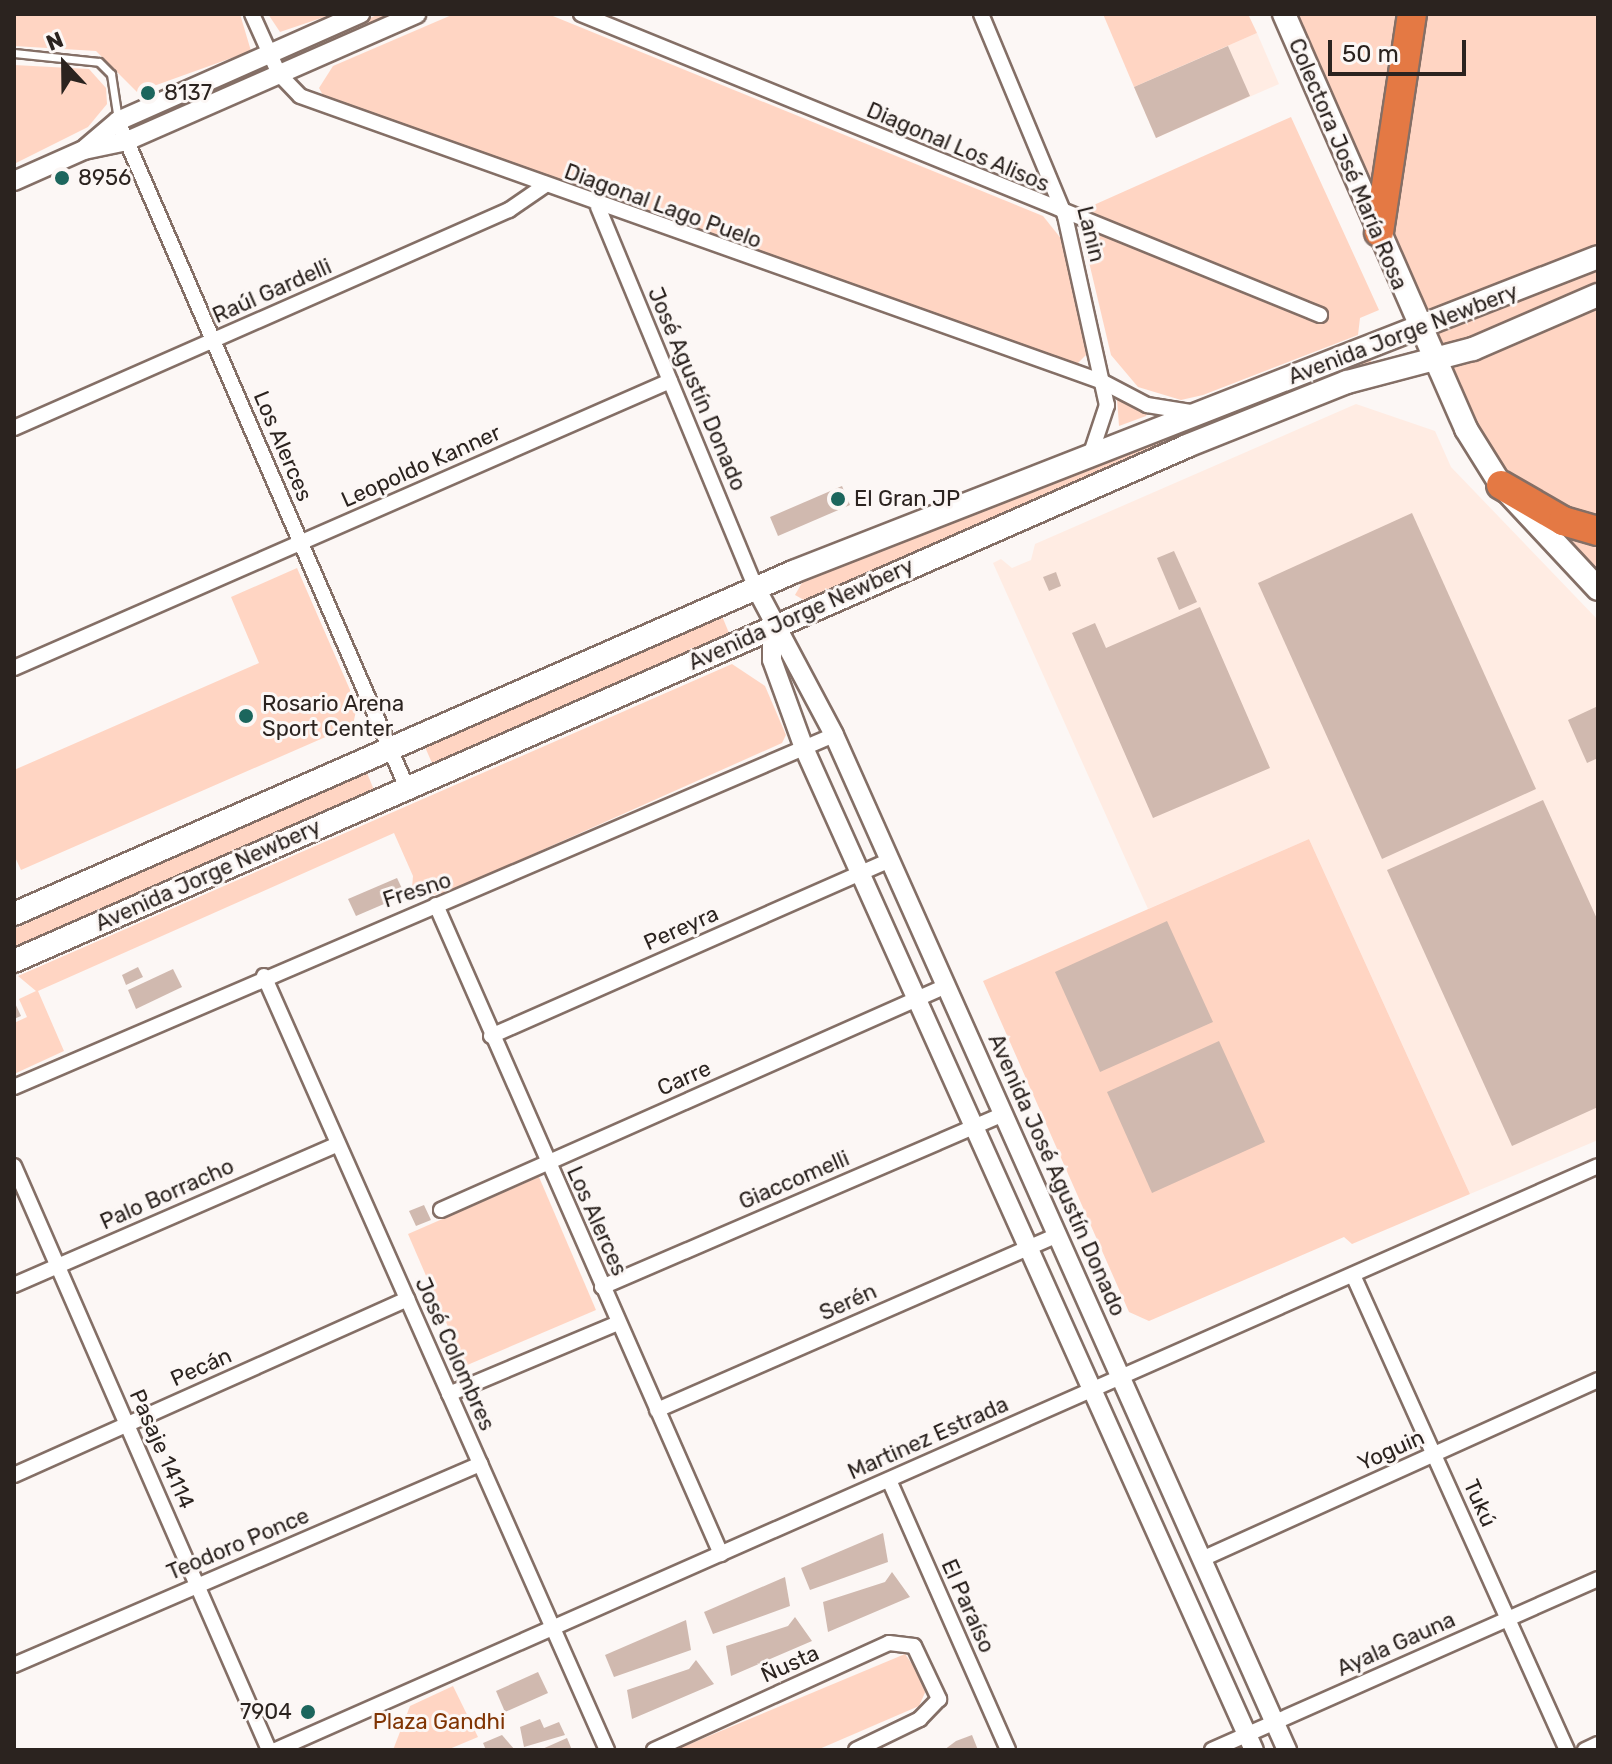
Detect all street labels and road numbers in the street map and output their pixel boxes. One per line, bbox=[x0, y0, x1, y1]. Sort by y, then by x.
street label: Colectora José María Rosa bbox=[1283, 34, 1413, 294]
street label: Diagonal Los Alisos bbox=[862, 96, 1054, 198]
street label: Diagonal Lago Puelo bbox=[561, 158, 765, 254]
street label: Lanin bbox=[1071, 203, 1111, 265]
street label: Raúl Gardelli bbox=[209, 253, 335, 329]
street label: Avenida Jorge Newbery bbox=[1284, 278, 1522, 390]
street label: José Agustín Donado bbox=[642, 283, 752, 495]
street label: Los Alerces bbox=[248, 387, 318, 505]
street label: Leopoldo Kanner bbox=[337, 419, 505, 513]
street label: Avenida Jorge Newbery bbox=[684, 552, 918, 676]
street label: Avenida Jorge Newbery bbox=[91, 813, 325, 937]
street label: Fresno bbox=[380, 867, 454, 913]
street label: Pereyra bbox=[640, 900, 722, 956]
street label: Avenida José Agustín Donado bbox=[983, 1030, 1131, 1320]
street label: Carre bbox=[653, 1055, 715, 1101]
street label: Giaccomelli bbox=[735, 1145, 853, 1215]
street label: Palo Borracho bbox=[96, 1153, 238, 1235]
street label: Los Alerces bbox=[561, 1162, 633, 1280]
street label: José Colombres bbox=[409, 1273, 501, 1435]
street label: Serén bbox=[815, 1278, 881, 1326]
street label: Pecán bbox=[166, 1342, 236, 1392]
street label: Pasaje 14114 bbox=[124, 1385, 200, 1513]
street label: Martinez Estrada bbox=[844, 1391, 1012, 1485]
street label: Yoguin bbox=[1354, 1424, 1428, 1476]
street label: Tukú bbox=[1458, 1475, 1502, 1531]
street label: Teodoro Ponce bbox=[163, 1502, 313, 1586]
street label: El Paraíso bbox=[936, 1555, 1000, 1657]
street label: Ayala Gauna bbox=[1333, 1606, 1459, 1682]
street label: Ñusta bbox=[757, 1640, 823, 1688]

